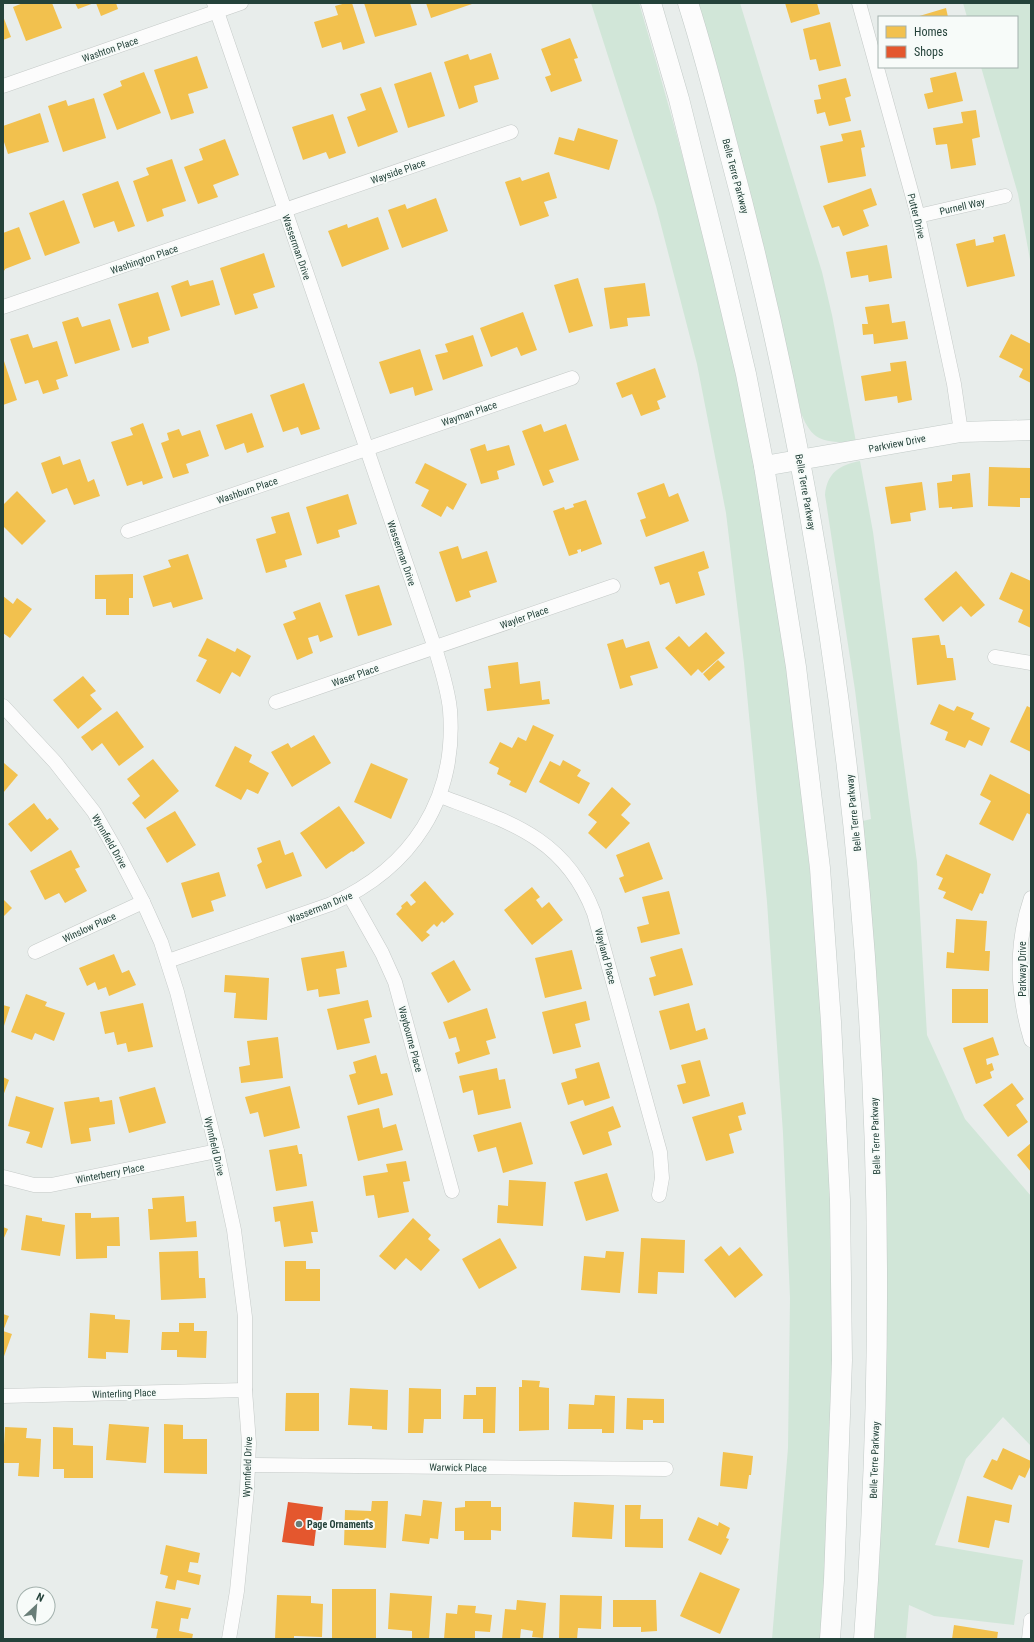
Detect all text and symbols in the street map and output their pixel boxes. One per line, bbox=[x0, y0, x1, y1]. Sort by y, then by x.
legend bbox=[878, 16, 1018, 68]
text: Homes bbox=[914, 25, 948, 39]
street label: Washton Place bbox=[81, 35, 140, 64]
text: Shops bbox=[914, 45, 943, 59]
street label: Belle Terre Parkway bbox=[720, 137, 751, 215]
street label: Wayside Place bbox=[369, 157, 427, 186]
street label: Putter Drive bbox=[906, 192, 928, 240]
street label: Purnell Way bbox=[938, 196, 986, 217]
street label: Wasserman Drive bbox=[280, 213, 313, 282]
street label: Washington Place bbox=[109, 243, 180, 276]
street label: Wayman Place bbox=[440, 399, 499, 428]
street label: Parkview Drive bbox=[868, 433, 927, 454]
street label: Belle Terre Parkway bbox=[793, 453, 818, 531]
street label: Washburn Place bbox=[215, 475, 279, 506]
street label: Wasserman Drive bbox=[385, 519, 418, 588]
street label: Wayler Place bbox=[498, 604, 550, 631]
street label: Waser Place bbox=[330, 662, 380, 689]
street label: Belle Terre Parkway bbox=[844, 774, 863, 852]
street label: Wynnfield Drive bbox=[90, 812, 130, 870]
street label: Wasserman Drive bbox=[286, 889, 354, 925]
street label: Winslow Place bbox=[61, 910, 118, 945]
street label: Wayland Place bbox=[593, 927, 618, 986]
street label: Parkway Drive bbox=[1017, 941, 1028, 997]
street label: Waybourne Place bbox=[396, 1005, 425, 1074]
street label: Belle Terre Parkway bbox=[869, 1097, 882, 1175]
street label: Wynnfield Drive bbox=[202, 1115, 227, 1177]
street label: Winterberry Place bbox=[75, 1161, 146, 1186]
street label: Winterling Place bbox=[92, 1387, 157, 1400]
street label: Belle Terre Parkway bbox=[868, 1421, 881, 1499]
street label: Wynnfield Drive bbox=[241, 1436, 254, 1497]
street label: Warwick Place bbox=[429, 1461, 487, 1474]
marker: Page Ornaments bbox=[294, 1519, 304, 1529]
place label: Page Ornaments bbox=[307, 1519, 374, 1530]
north arrow bbox=[16, 1586, 56, 1626]
text: N bbox=[34, 1590, 46, 1605]

